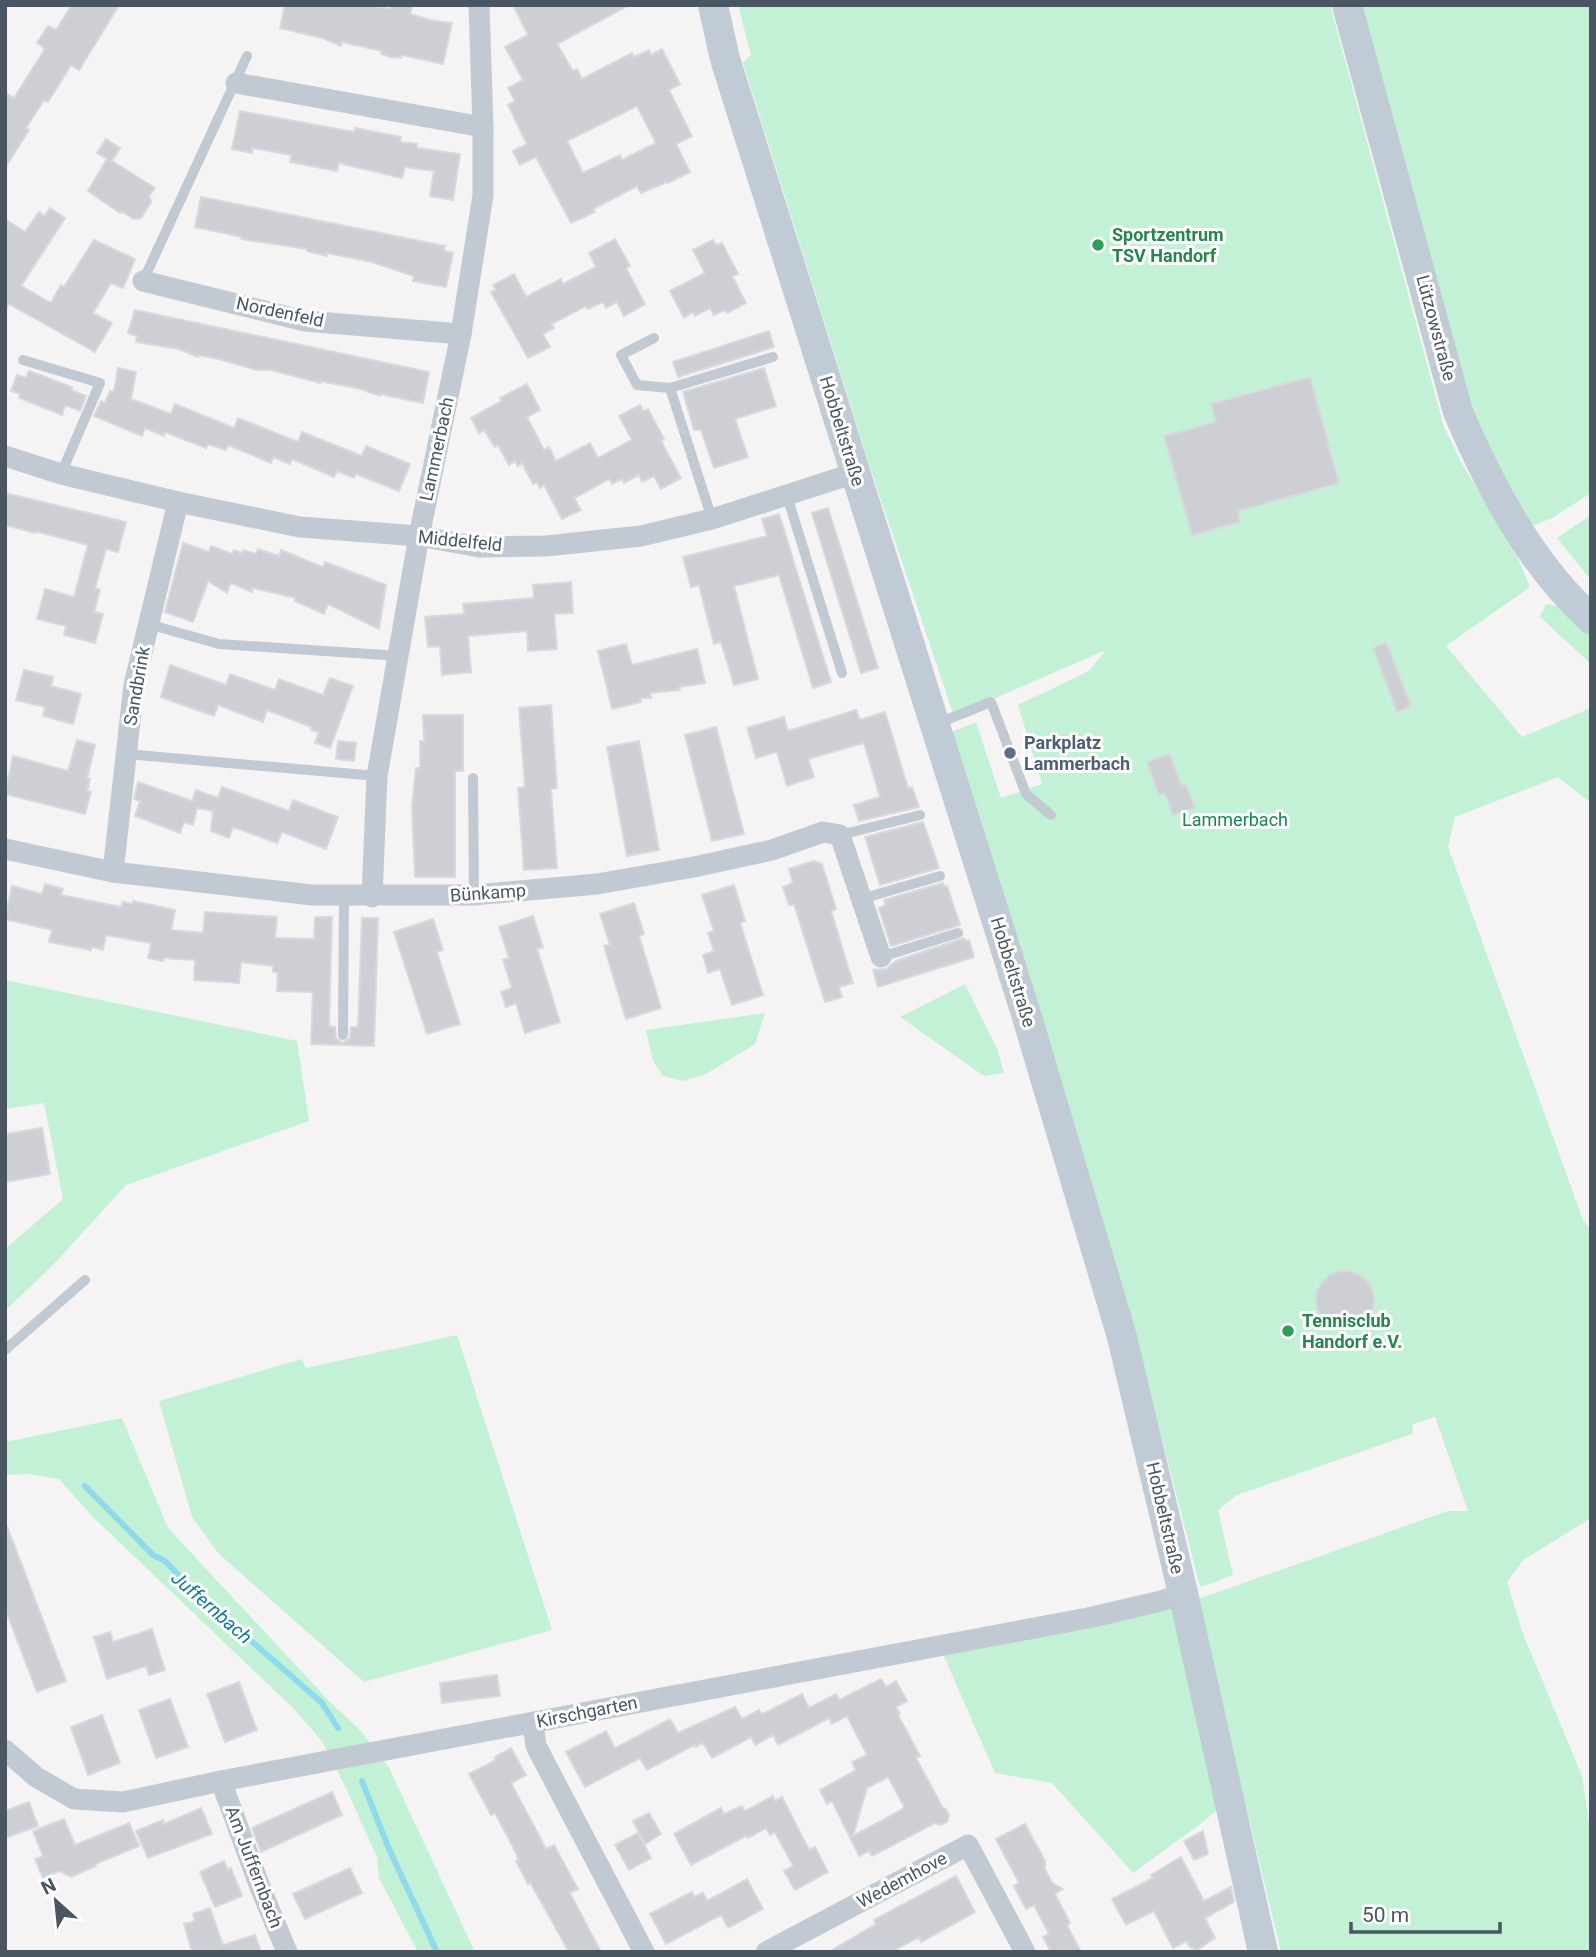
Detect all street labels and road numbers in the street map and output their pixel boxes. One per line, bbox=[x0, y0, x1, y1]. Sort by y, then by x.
street label: Lützowstraße bbox=[1412, 273, 1461, 383]
street label: Nordenfeld bbox=[234, 292, 326, 331]
street label: Hobbeltstraße bbox=[816, 373, 869, 488]
street label: Lammerbach bbox=[415, 395, 458, 503]
street label: Middelfeld bbox=[417, 526, 503, 555]
street label: Sandbrink bbox=[119, 644, 154, 727]
street label: Bünkamp bbox=[449, 879, 527, 906]
street label: Hobbeltstraße bbox=[987, 914, 1040, 1029]
street label: Hobbeltstraße bbox=[1142, 1460, 1189, 1576]
street label: Kirschgarten bbox=[535, 1691, 639, 1732]
street label: Am Juffernbach bbox=[222, 1803, 287, 1931]
street label: Wedemhove bbox=[853, 1847, 950, 1912]

